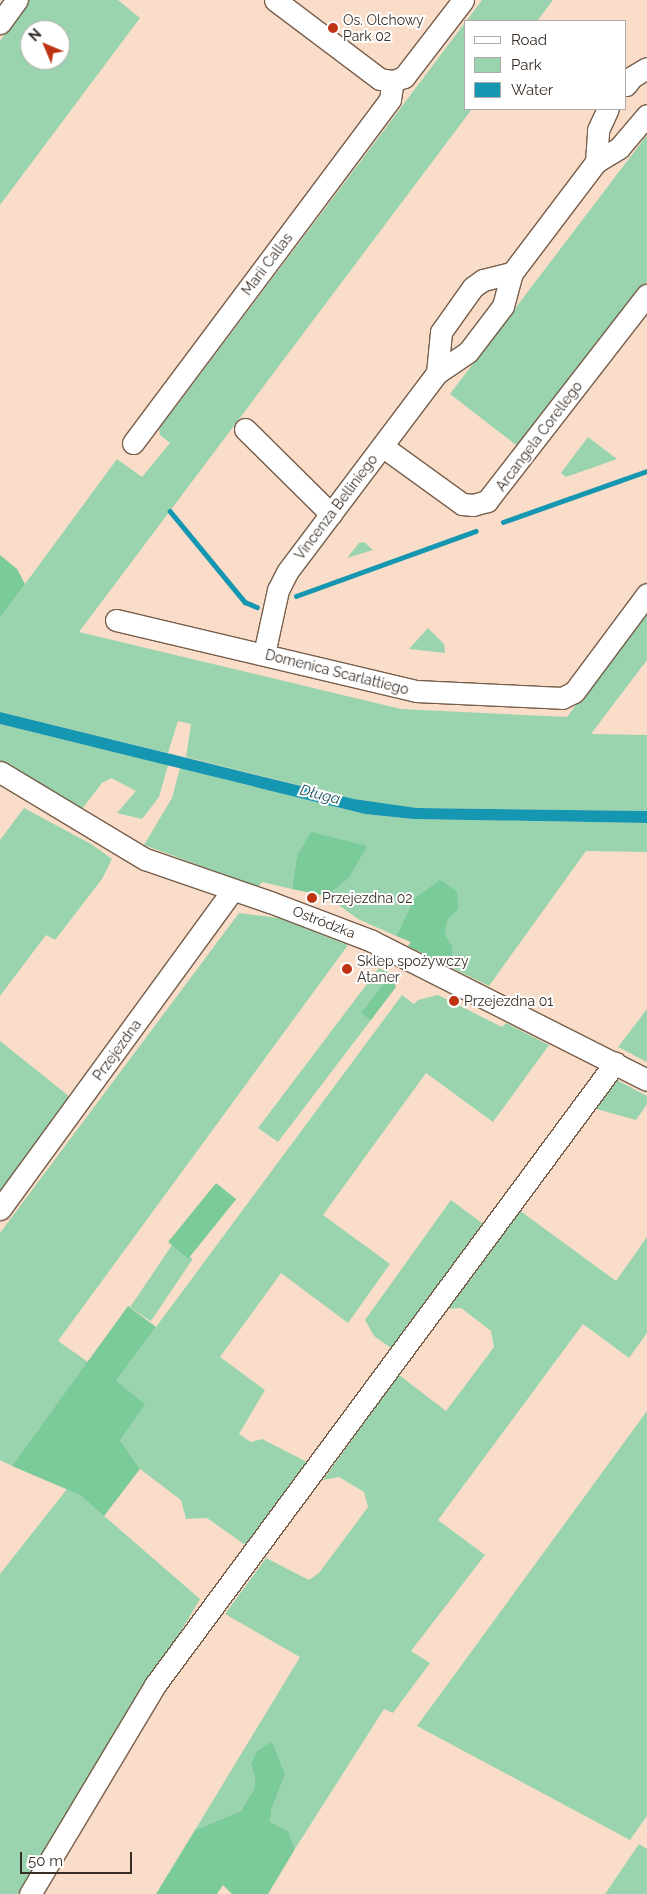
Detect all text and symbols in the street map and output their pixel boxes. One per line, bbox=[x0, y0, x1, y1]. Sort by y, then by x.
place label: Os. Olchowy Park 02 bbox=[343, 12, 424, 44]
north arrow bbox=[20, 20, 70, 70]
legend bbox=[464, 20, 627, 110]
marker: Os. Olchowy Park 02 bbox=[327, 22, 339, 34]
text: N bbox=[26, 26, 45, 45]
text: Road bbox=[511, 31, 547, 49]
text: Park bbox=[511, 56, 542, 74]
text: Water bbox=[511, 81, 553, 99]
street label: Marii Callas bbox=[238, 230, 296, 298]
street label: Arcangela Corellego bbox=[492, 378, 586, 494]
street label: Vincenza Belliniego bbox=[291, 451, 381, 563]
street label: Domenica Scarlattiego bbox=[264, 646, 410, 698]
water label: Długa bbox=[298, 781, 342, 809]
place label: Przejezdna 02 bbox=[322, 890, 413, 906]
marker: Przejezdna 02 bbox=[306, 892, 318, 904]
street label: Ostródzka bbox=[290, 902, 358, 942]
place label: Sklep spożywczy Ataner bbox=[357, 953, 468, 986]
marker: Sklep spożywczy Ataner bbox=[341, 963, 353, 975]
place label: Przejezdna 01 bbox=[464, 993, 553, 1009]
marker: Przejezdna 01 bbox=[448, 995, 460, 1007]
street label: Przejezdna bbox=[89, 1016, 145, 1084]
scale bar bbox=[22, 1842, 135, 1874]
text: 50 m bbox=[28, 1852, 63, 1870]

